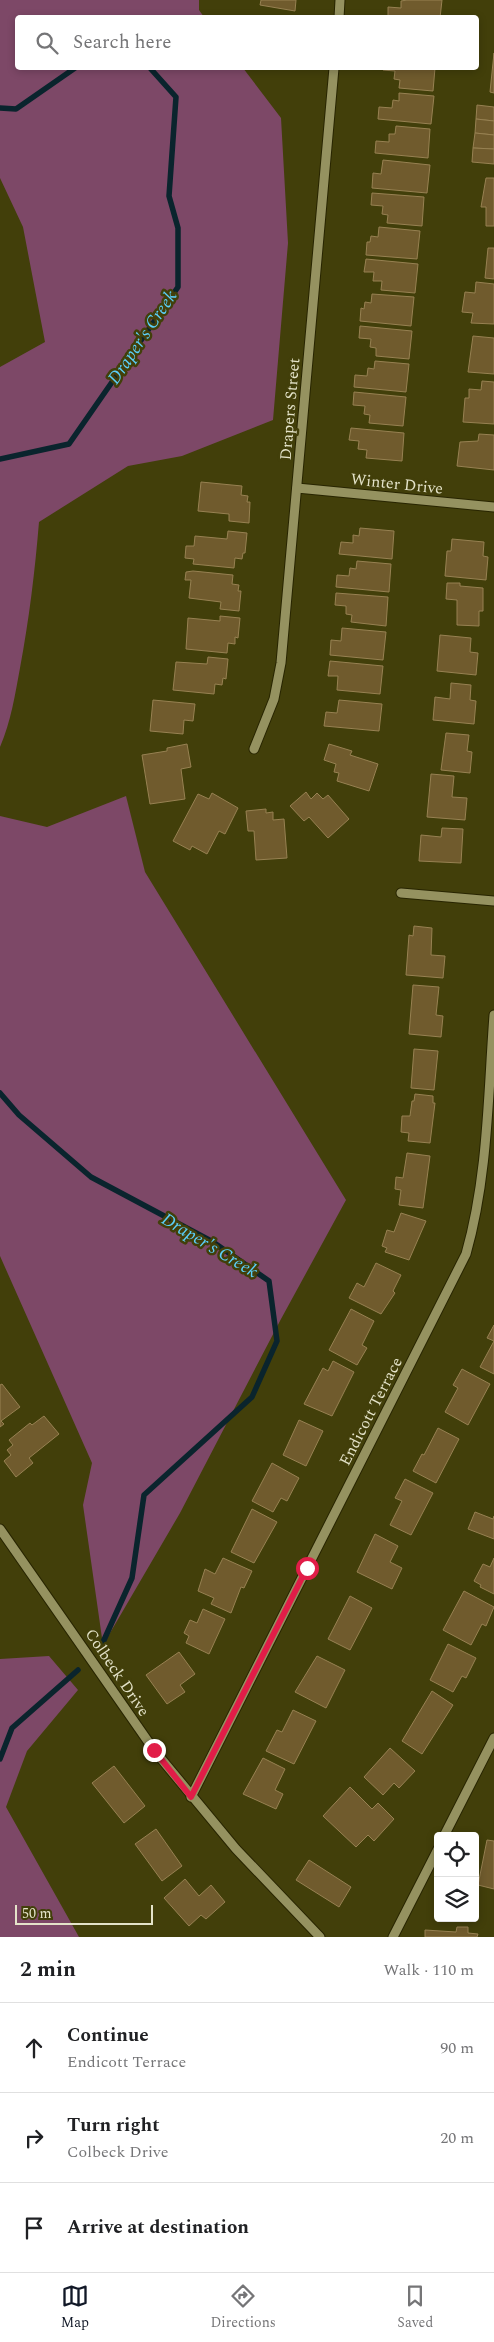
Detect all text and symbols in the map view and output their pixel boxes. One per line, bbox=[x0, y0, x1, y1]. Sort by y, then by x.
search box bbox=[15, 15, 479, 70]
text: Search here bbox=[73, 28, 172, 57]
icon: search bbox=[33, 29, 61, 57]
water label: Draper's Creek bbox=[101, 284, 184, 390]
street label: Drapers Street bbox=[274, 356, 306, 461]
street label: Winter Drive bbox=[349, 467, 444, 501]
water label: Draper's Creek bbox=[156, 1206, 264, 1285]
street label: Endicott Terrace bbox=[333, 1353, 409, 1470]
route start bbox=[296, 1557, 319, 1580]
street label: Colbeck Drive bbox=[79, 1624, 156, 1721]
route end bbox=[143, 1739, 166, 1762]
map controls bbox=[434, 1832, 479, 1922]
button: locate bbox=[434, 1832, 479, 1877]
button: layers bbox=[434, 1877, 479, 1922]
scale bar bbox=[15, 1902, 152, 1925]
text: 50 m bbox=[22, 1903, 52, 1924]
text: 2 min bbox=[20, 1954, 76, 1986]
text: Walk · 110 m bbox=[383, 1958, 474, 1982]
text: Continue bbox=[67, 2021, 149, 2050]
icon: ahead bbox=[20, 2034, 48, 2062]
text: 90 m bbox=[440, 2036, 474, 2060]
text: Endicott Terrace bbox=[67, 2050, 186, 2074]
text: Turn right bbox=[67, 2111, 160, 2140]
icon: right bbox=[20, 2124, 48, 2152]
text: 20 m bbox=[440, 2126, 474, 2150]
text: Colbeck Drive bbox=[67, 2140, 169, 2164]
text: Arrive at destination bbox=[67, 2213, 249, 2242]
icon: arrive bbox=[20, 2214, 48, 2242]
tab: Map bbox=[61, 2282, 89, 2333]
tab: Directions bbox=[210, 2282, 276, 2333]
tab: Saved bbox=[397, 2282, 433, 2333]

